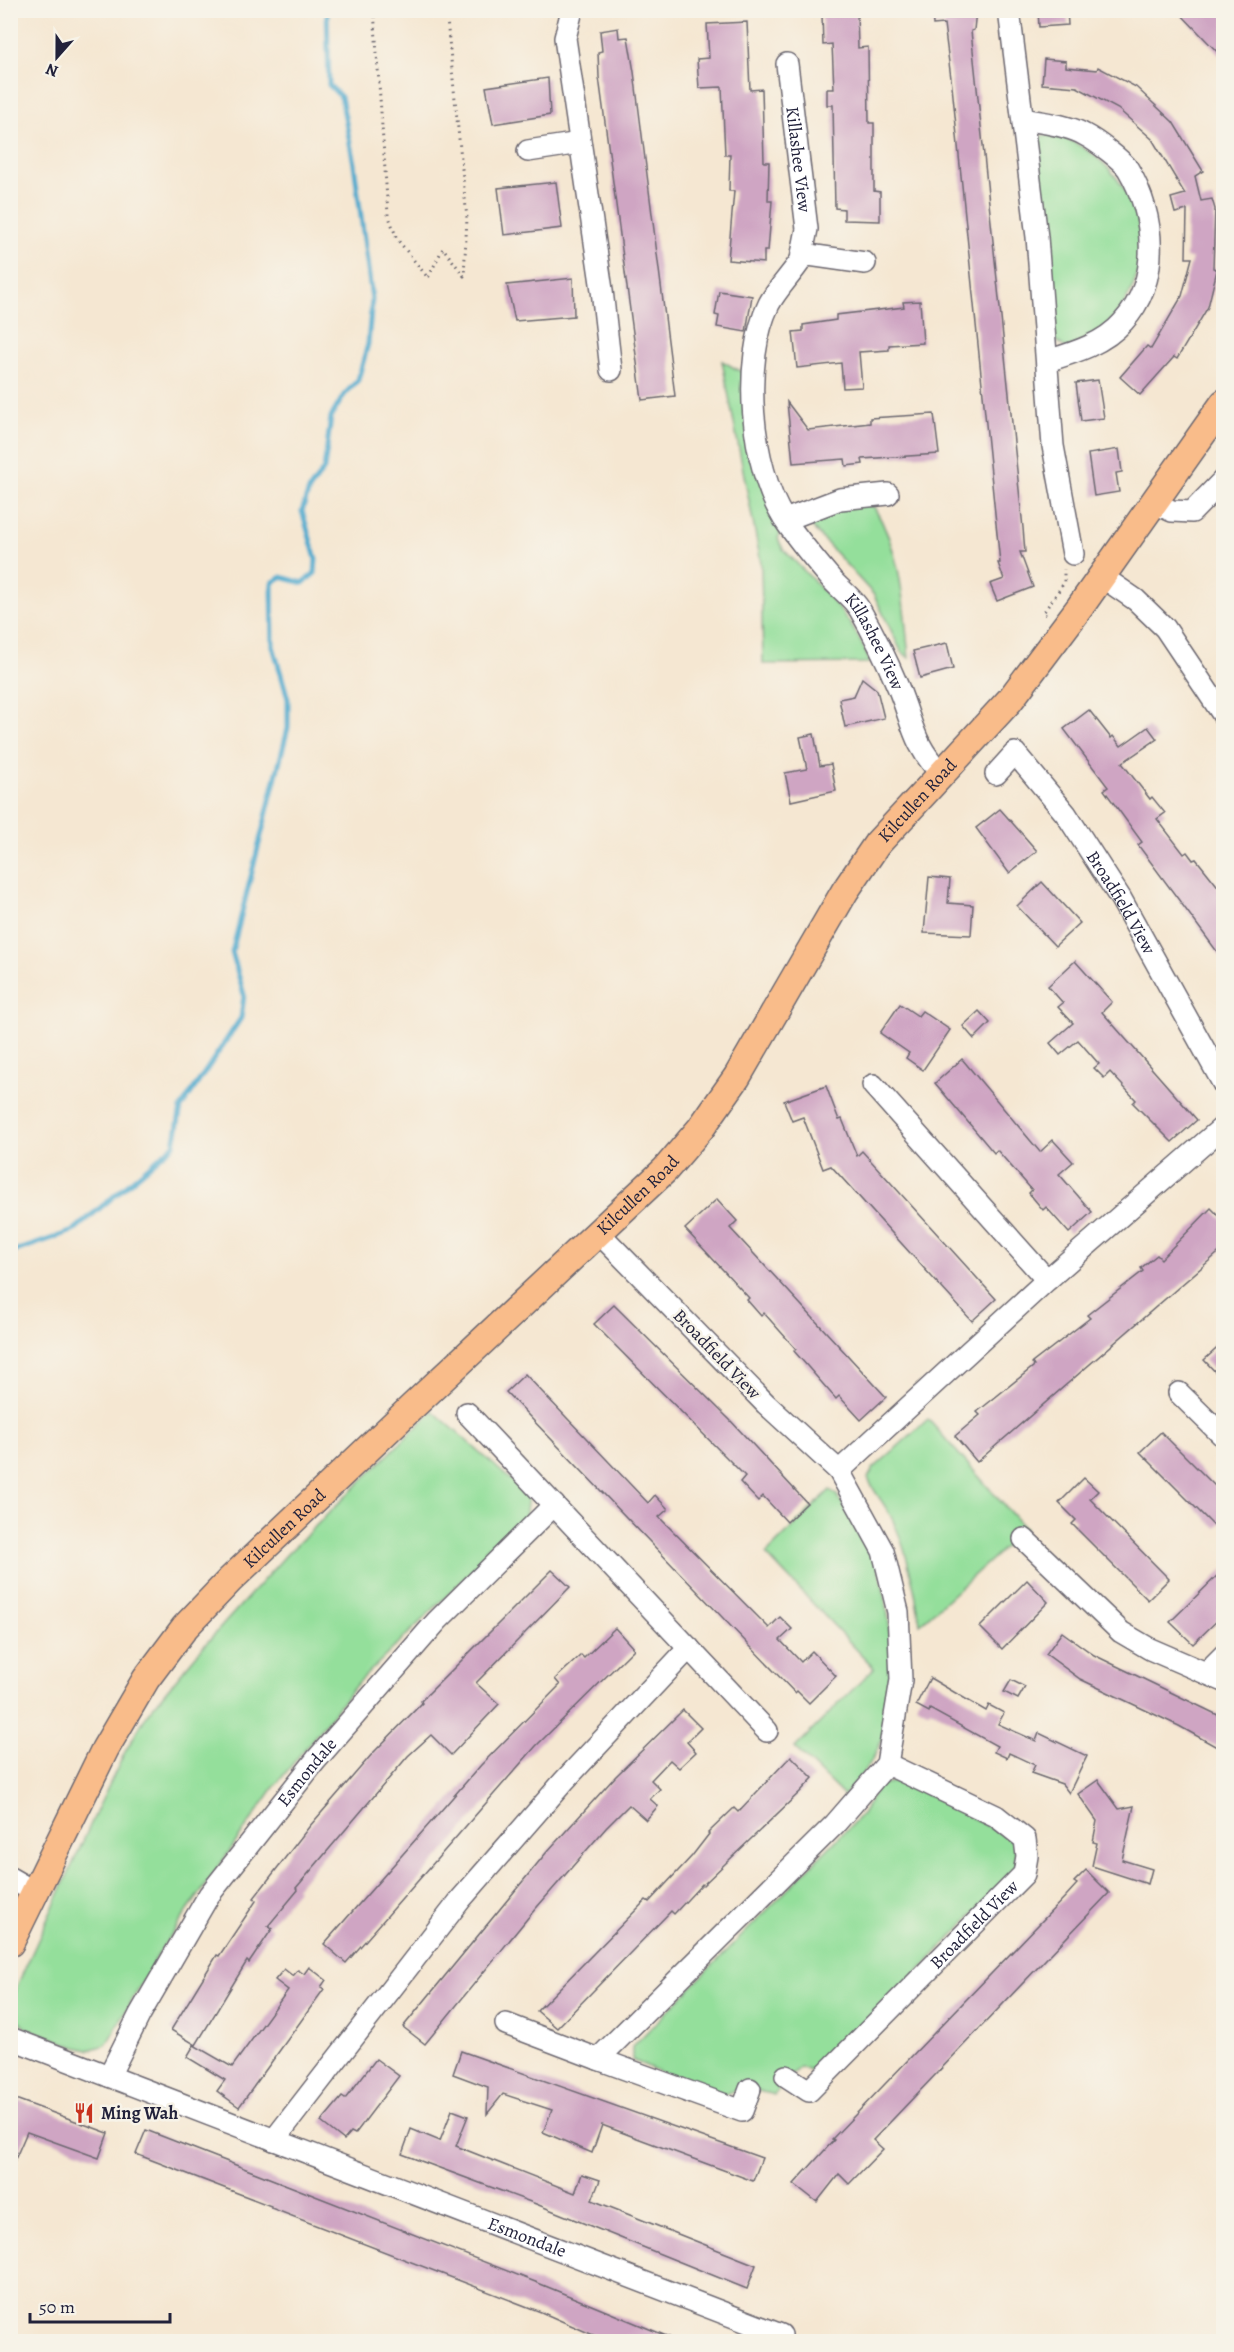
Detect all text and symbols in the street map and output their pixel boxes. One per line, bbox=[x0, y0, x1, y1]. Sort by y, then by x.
north arrow bbox=[27, 27, 87, 87]
text: N bbox=[42, 58, 61, 82]
street label: Killashee View bbox=[780, 105, 817, 214]
street label: Killashee View bbox=[840, 587, 910, 694]
street label: Kilcullen Road bbox=[872, 753, 962, 847]
street label: Broadfield View bbox=[1081, 846, 1161, 959]
street label: Kilcullen Road bbox=[591, 1150, 685, 1240]
street label: Broadfield View bbox=[668, 1304, 766, 1405]
street label: Kilcullen Road bbox=[238, 1483, 331, 1574]
street label: Esmondale bbox=[272, 1733, 342, 1812]
street label: Broadfield View bbox=[924, 1874, 1024, 1974]
restaurant icon: Ming Wah bbox=[72, 2101, 96, 2125]
place label: Ming Wah bbox=[101, 2101, 178, 2125]
street label: Esmondale bbox=[484, 2211, 570, 2263]
scale bar bbox=[30, 2286, 170, 2324]
text: 50 m bbox=[39, 2295, 75, 2319]

